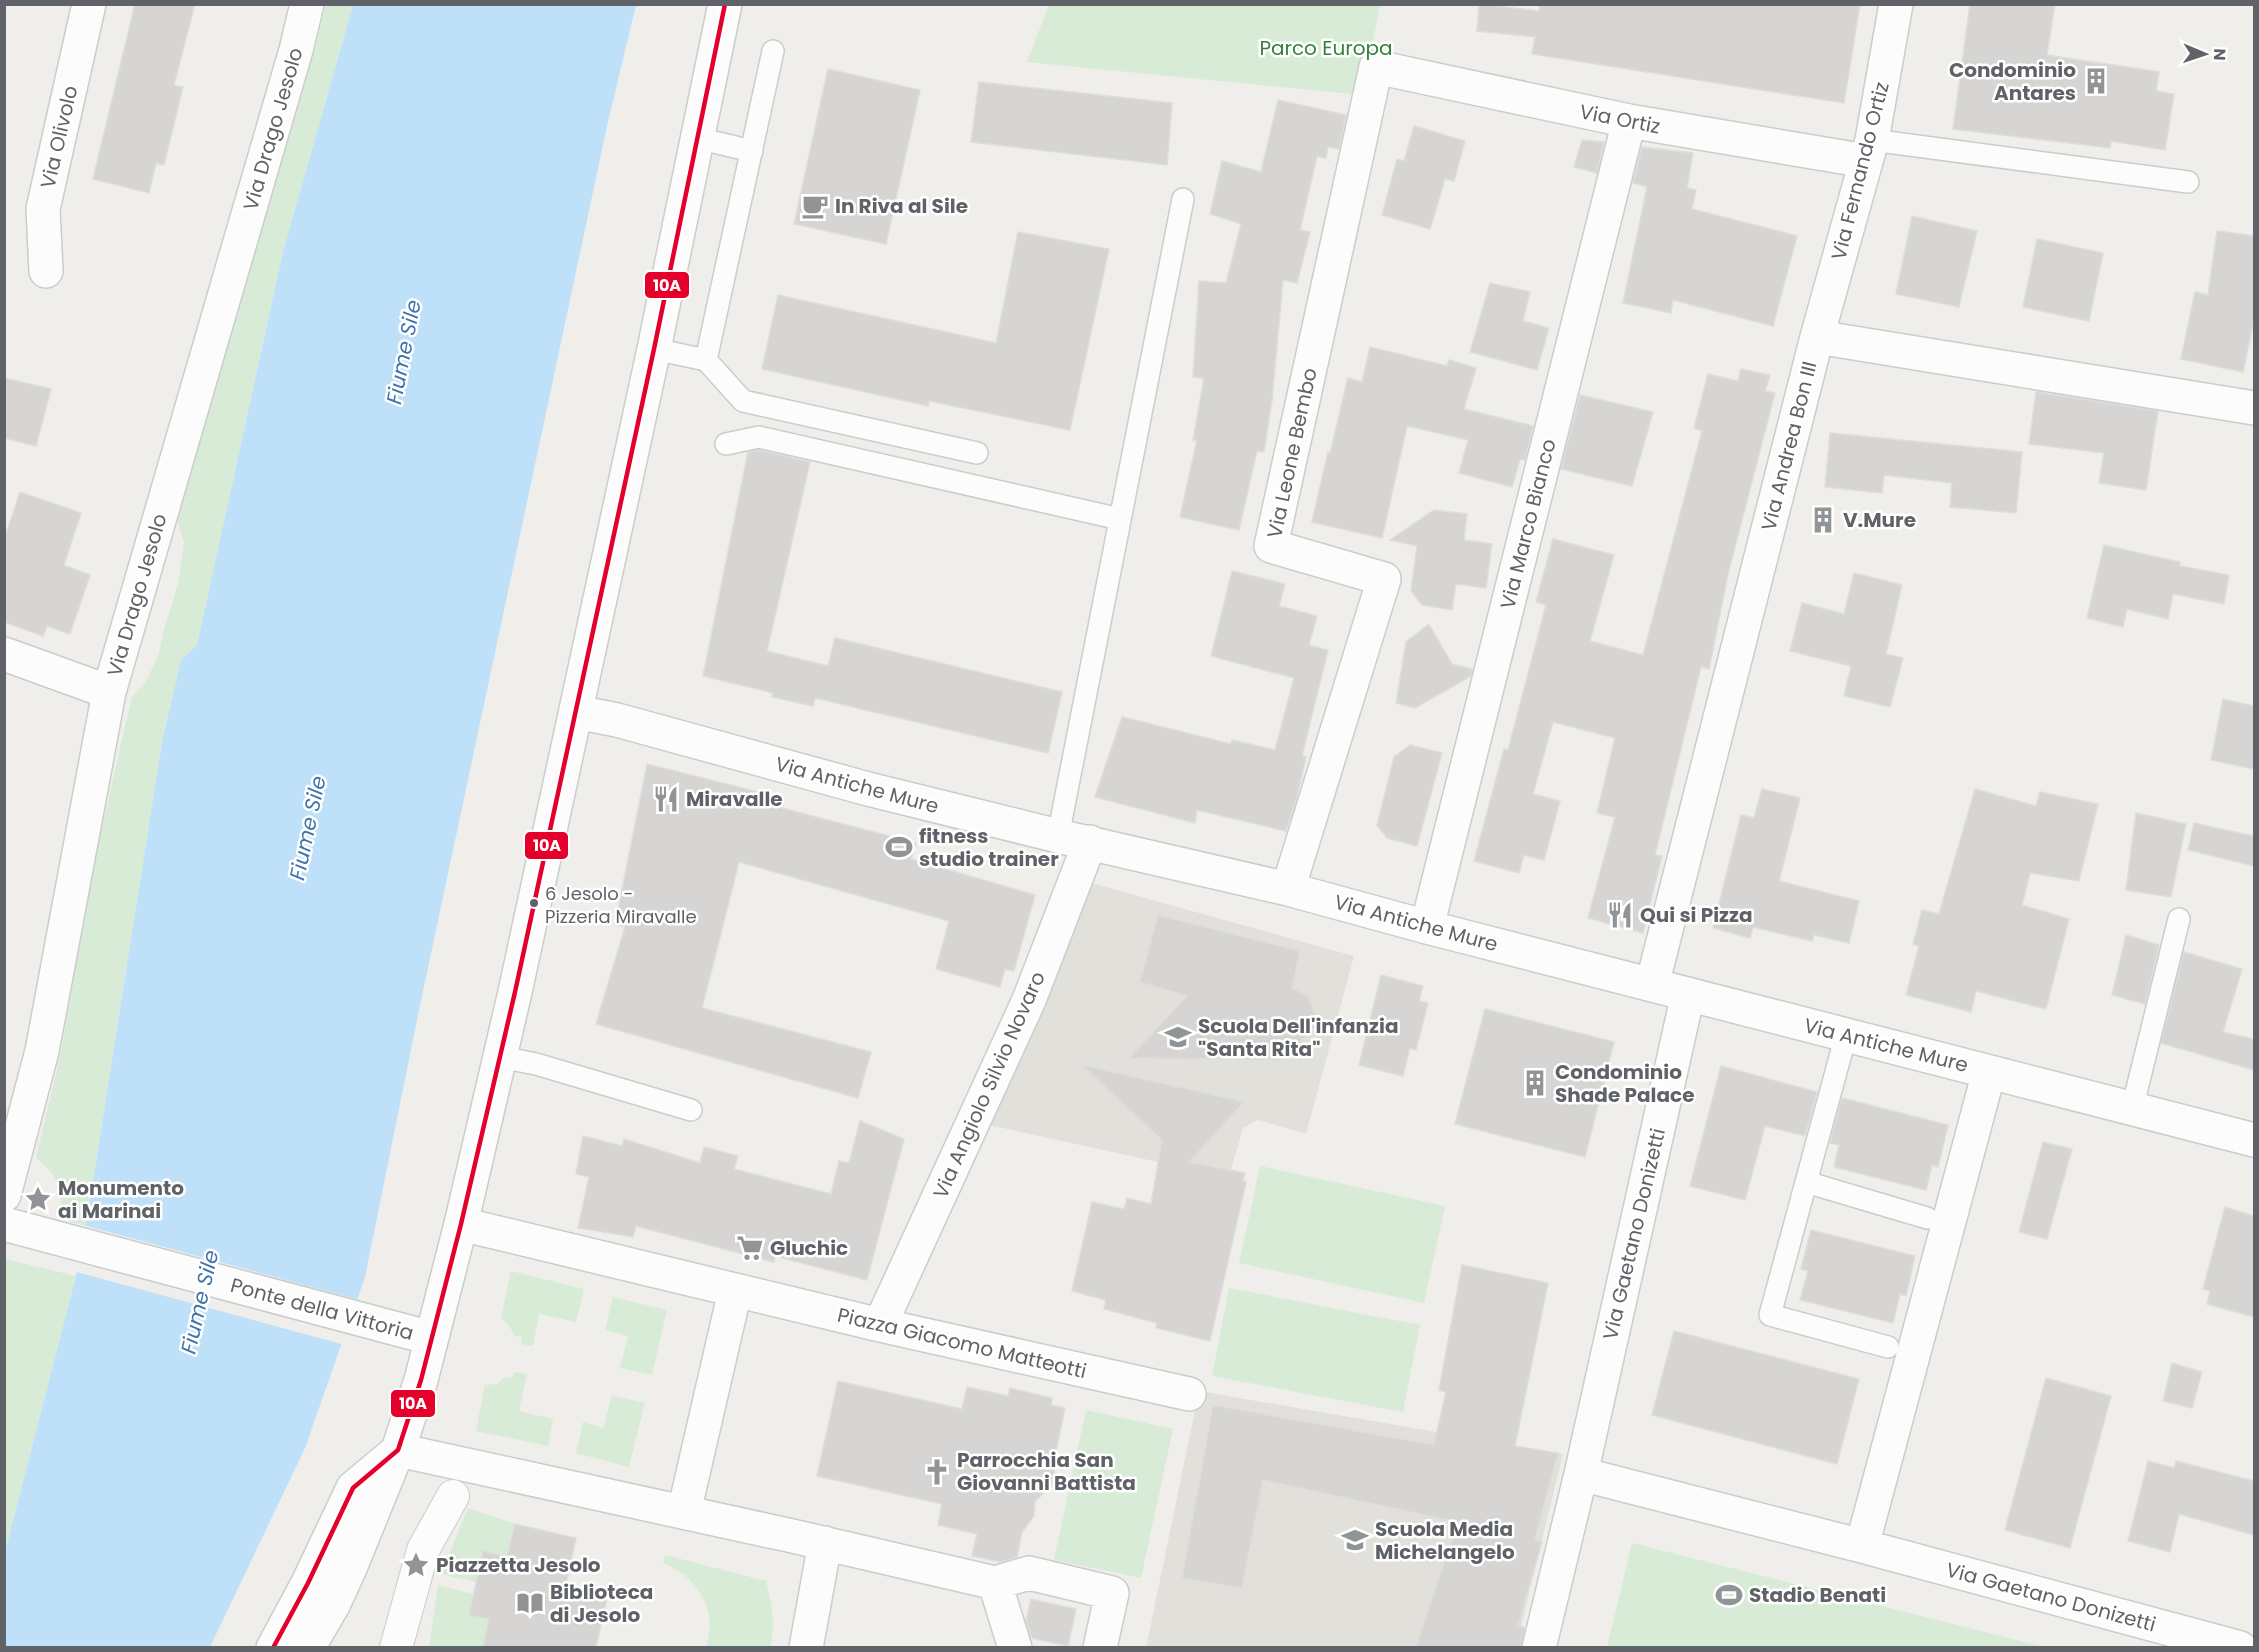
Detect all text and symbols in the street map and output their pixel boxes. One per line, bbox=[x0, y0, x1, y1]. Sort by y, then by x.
north arrow bbox=[2175, 24, 2235, 84]
park label: Parco Europa bbox=[1259, 34, 1393, 62]
street label: Via Drago Jesolo bbox=[236, 44, 310, 214]
text: N bbox=[2208, 48, 2231, 61]
place label: Condominio Antares bbox=[1949, 56, 2076, 107]
building icon: Condominio Antares bbox=[2081, 66, 2111, 96]
street label: Via Fernando Ortiz bbox=[1824, 79, 1896, 263]
street label: Via Olivolo bbox=[34, 83, 84, 191]
street label: Via Ortiz bbox=[1577, 97, 1663, 141]
cafe icon: In Riva al Sile bbox=[800, 191, 830, 221]
place label: In Riva al Sile bbox=[835, 192, 968, 220]
line badge: 10A bbox=[644, 271, 690, 299]
text: 10A bbox=[653, 274, 681, 297]
water label: Fiume Sile bbox=[379, 297, 428, 407]
street label: Via Andrea Bon III bbox=[1754, 358, 1824, 534]
street label: Via Leone Bembo bbox=[1260, 365, 1324, 541]
street label: Via Marco Bianco bbox=[1493, 436, 1563, 612]
building icon: V.Mure bbox=[1808, 505, 1838, 535]
place label: V.Mure bbox=[1843, 506, 1916, 534]
street label: Via Drago Jesolo bbox=[100, 510, 174, 680]
street label: Via Antiche Mure bbox=[772, 750, 942, 820]
water label: Fiume Sile bbox=[282, 773, 333, 883]
restaurant icon: Miravalle bbox=[651, 784, 681, 814]
place label: Miravalle bbox=[686, 785, 783, 813]
place label: fitness studio trainer bbox=[919, 822, 1059, 873]
line badge: 10A bbox=[524, 831, 569, 860]
sports icon: fitness studio trainer bbox=[884, 832, 914, 862]
text: 10A bbox=[533, 834, 561, 857]
place label: 6 Jesolo - Pizzeria Miravalle bbox=[545, 881, 697, 929]
street label: Via Antiche Mure bbox=[1331, 888, 1501, 958]
marker: 6 Jesolo - Pizzeria Miravalle bbox=[528, 897, 540, 909]
restaurant icon: Qui si Pizza bbox=[1605, 900, 1635, 930]
place label: Qui si Pizza bbox=[1640, 901, 1752, 929]
street label: Via Angiolo Silvio Novaro bbox=[926, 967, 1052, 1203]
street label: Via Antiche Mure bbox=[1801, 1011, 1971, 1079]
place label: Scuola Dell'infanzia "Santa Rita" bbox=[1198, 1012, 1398, 1063]
school or university icon: Scuola Dell'infanzia "Santa Rita" bbox=[1163, 1022, 1193, 1052]
place label: Condominio Shade Palace bbox=[1555, 1058, 1694, 1109]
building icon: Condominio Shade Palace bbox=[1520, 1068, 1550, 1098]
street label: Via Gaetano Donizetti bbox=[1596, 1126, 1672, 1342]
place label: Monumento ai Marinai bbox=[58, 1174, 184, 1225]
place icon: Monumento ai Marinai bbox=[23, 1184, 53, 1214]
supermarket icon: Gluchic bbox=[735, 1233, 765, 1263]
place label: Gluchic bbox=[770, 1234, 848, 1262]
water label: Fiume Sile bbox=[173, 1247, 226, 1357]
street label: Ponte della Vittoria bbox=[227, 1271, 417, 1347]
street label: Piazza Giacomo Matteotti bbox=[835, 1301, 1089, 1385]
line badge: 10A bbox=[390, 1389, 436, 1418]
text: 10A bbox=[399, 1392, 427, 1415]
place label: Parrocchia San Giovanni Battista bbox=[957, 1446, 1136, 1497]
church icon: Parrocchia San Giovanni Battista bbox=[922, 1457, 952, 1487]
place label: Scuola Media Michelangelo bbox=[1375, 1515, 1515, 1566]
school or university icon: Scuola Media Michelangelo bbox=[1340, 1525, 1370, 1555]
place icon: Piazzetta Jesolo bbox=[401, 1550, 431, 1580]
place label: Piazzetta Jesolo bbox=[436, 1551, 601, 1579]
street label: Via Gaetano Donizetti bbox=[1943, 1556, 2159, 1638]
place label: Biblioteca di Jesolo bbox=[550, 1578, 653, 1629]
sports icon: Stadio Benati bbox=[1714, 1580, 1744, 1610]
place label: Stadio Benati bbox=[1749, 1581, 1886, 1609]
library icon: Biblioteca di Jesolo bbox=[515, 1588, 545, 1618]

